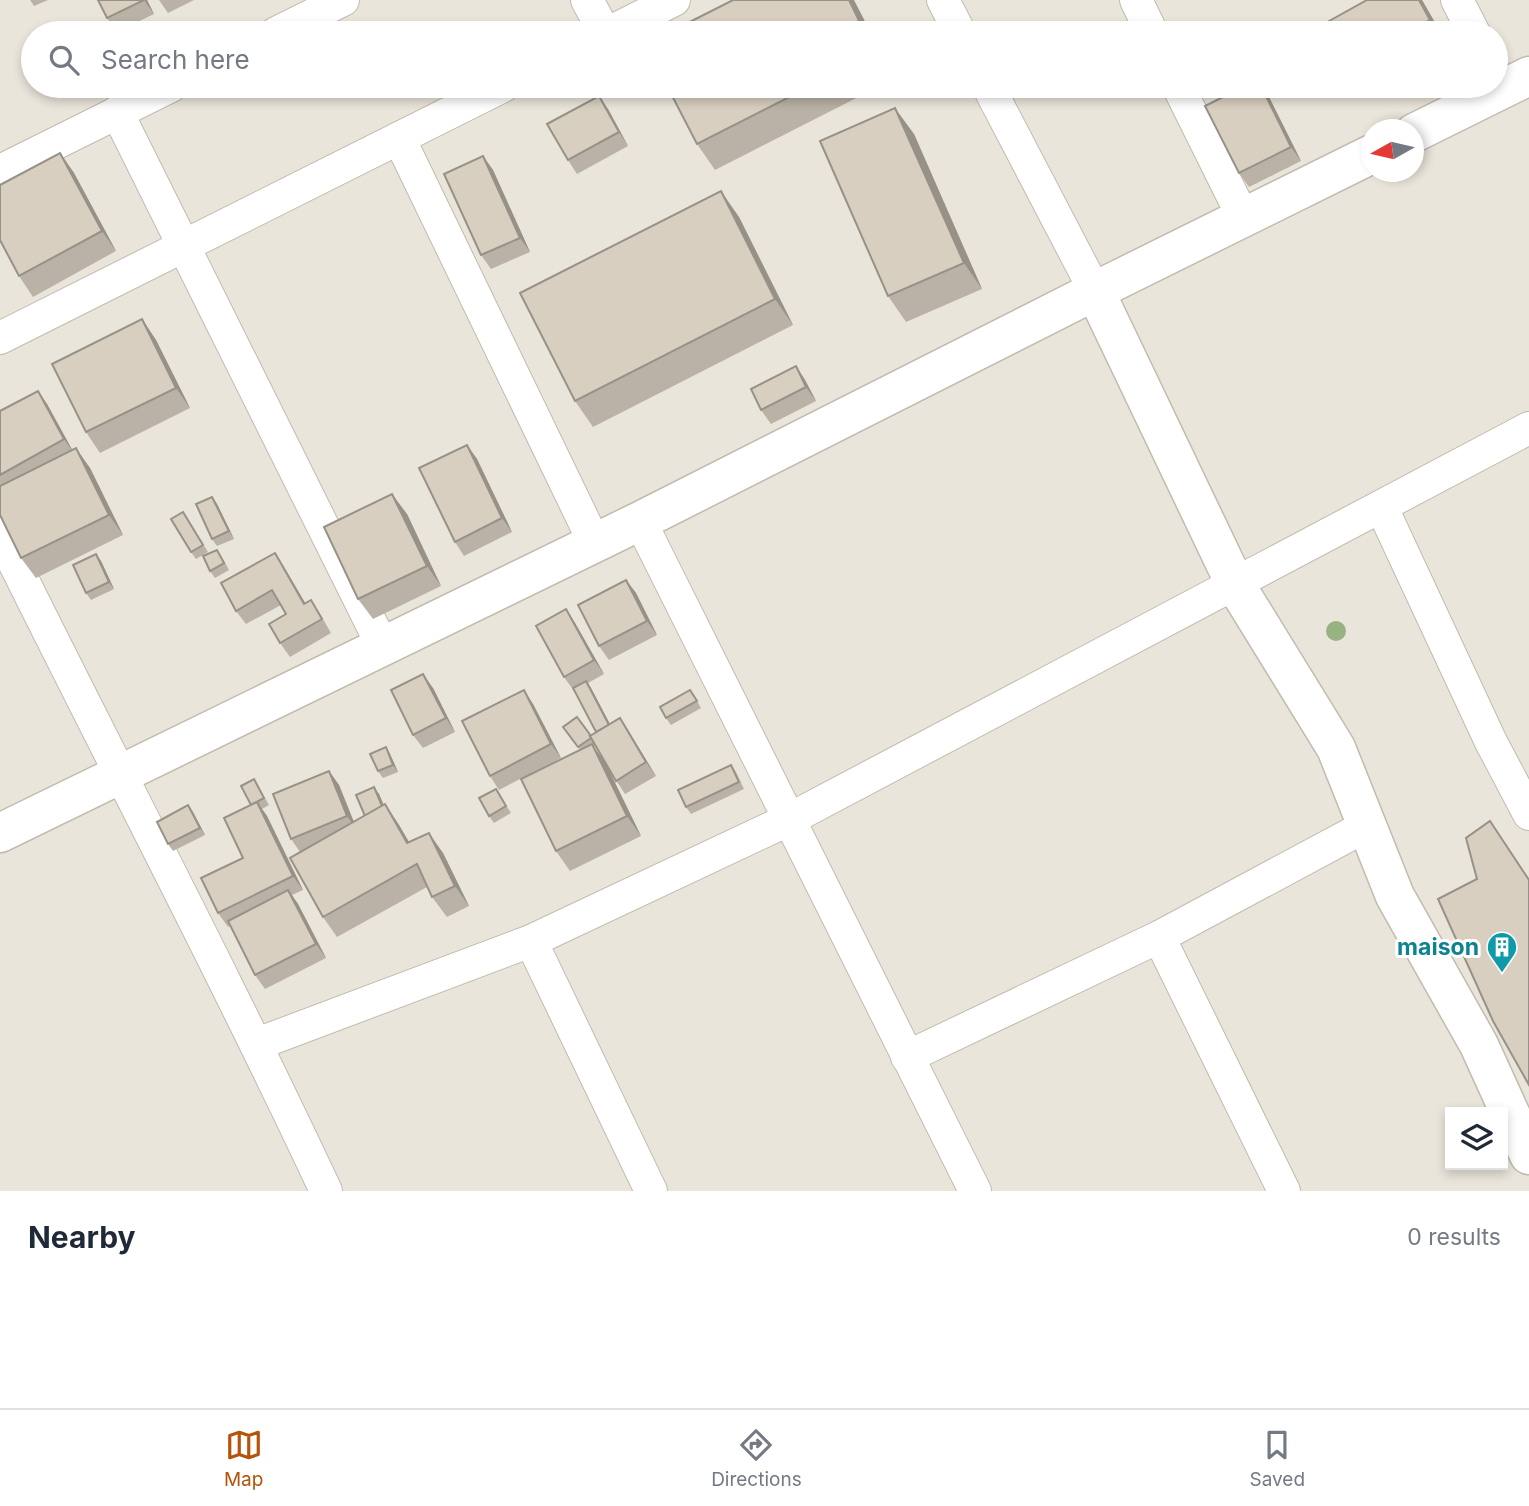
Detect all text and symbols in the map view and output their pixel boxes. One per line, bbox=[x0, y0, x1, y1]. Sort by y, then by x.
search box bbox=[21, 21, 1508, 98]
icon: search bbox=[45, 41, 83, 79]
text: Search here bbox=[101, 44, 250, 75]
north arrow bbox=[1361, 119, 1424, 182]
building icon: maison bbox=[1485, 930, 1519, 974]
place label: maison bbox=[1397, 933, 1479, 961]
map controls bbox=[1445, 1107, 1508, 1170]
button: layers bbox=[1445, 1107, 1508, 1170]
text: Nearby bbox=[28, 1219, 136, 1255]
text: 0 results bbox=[1407, 1223, 1501, 1251]
tab: Map bbox=[224, 1426, 263, 1491]
tab: Directions bbox=[711, 1426, 802, 1491]
tab: Saved bbox=[1249, 1426, 1305, 1491]

